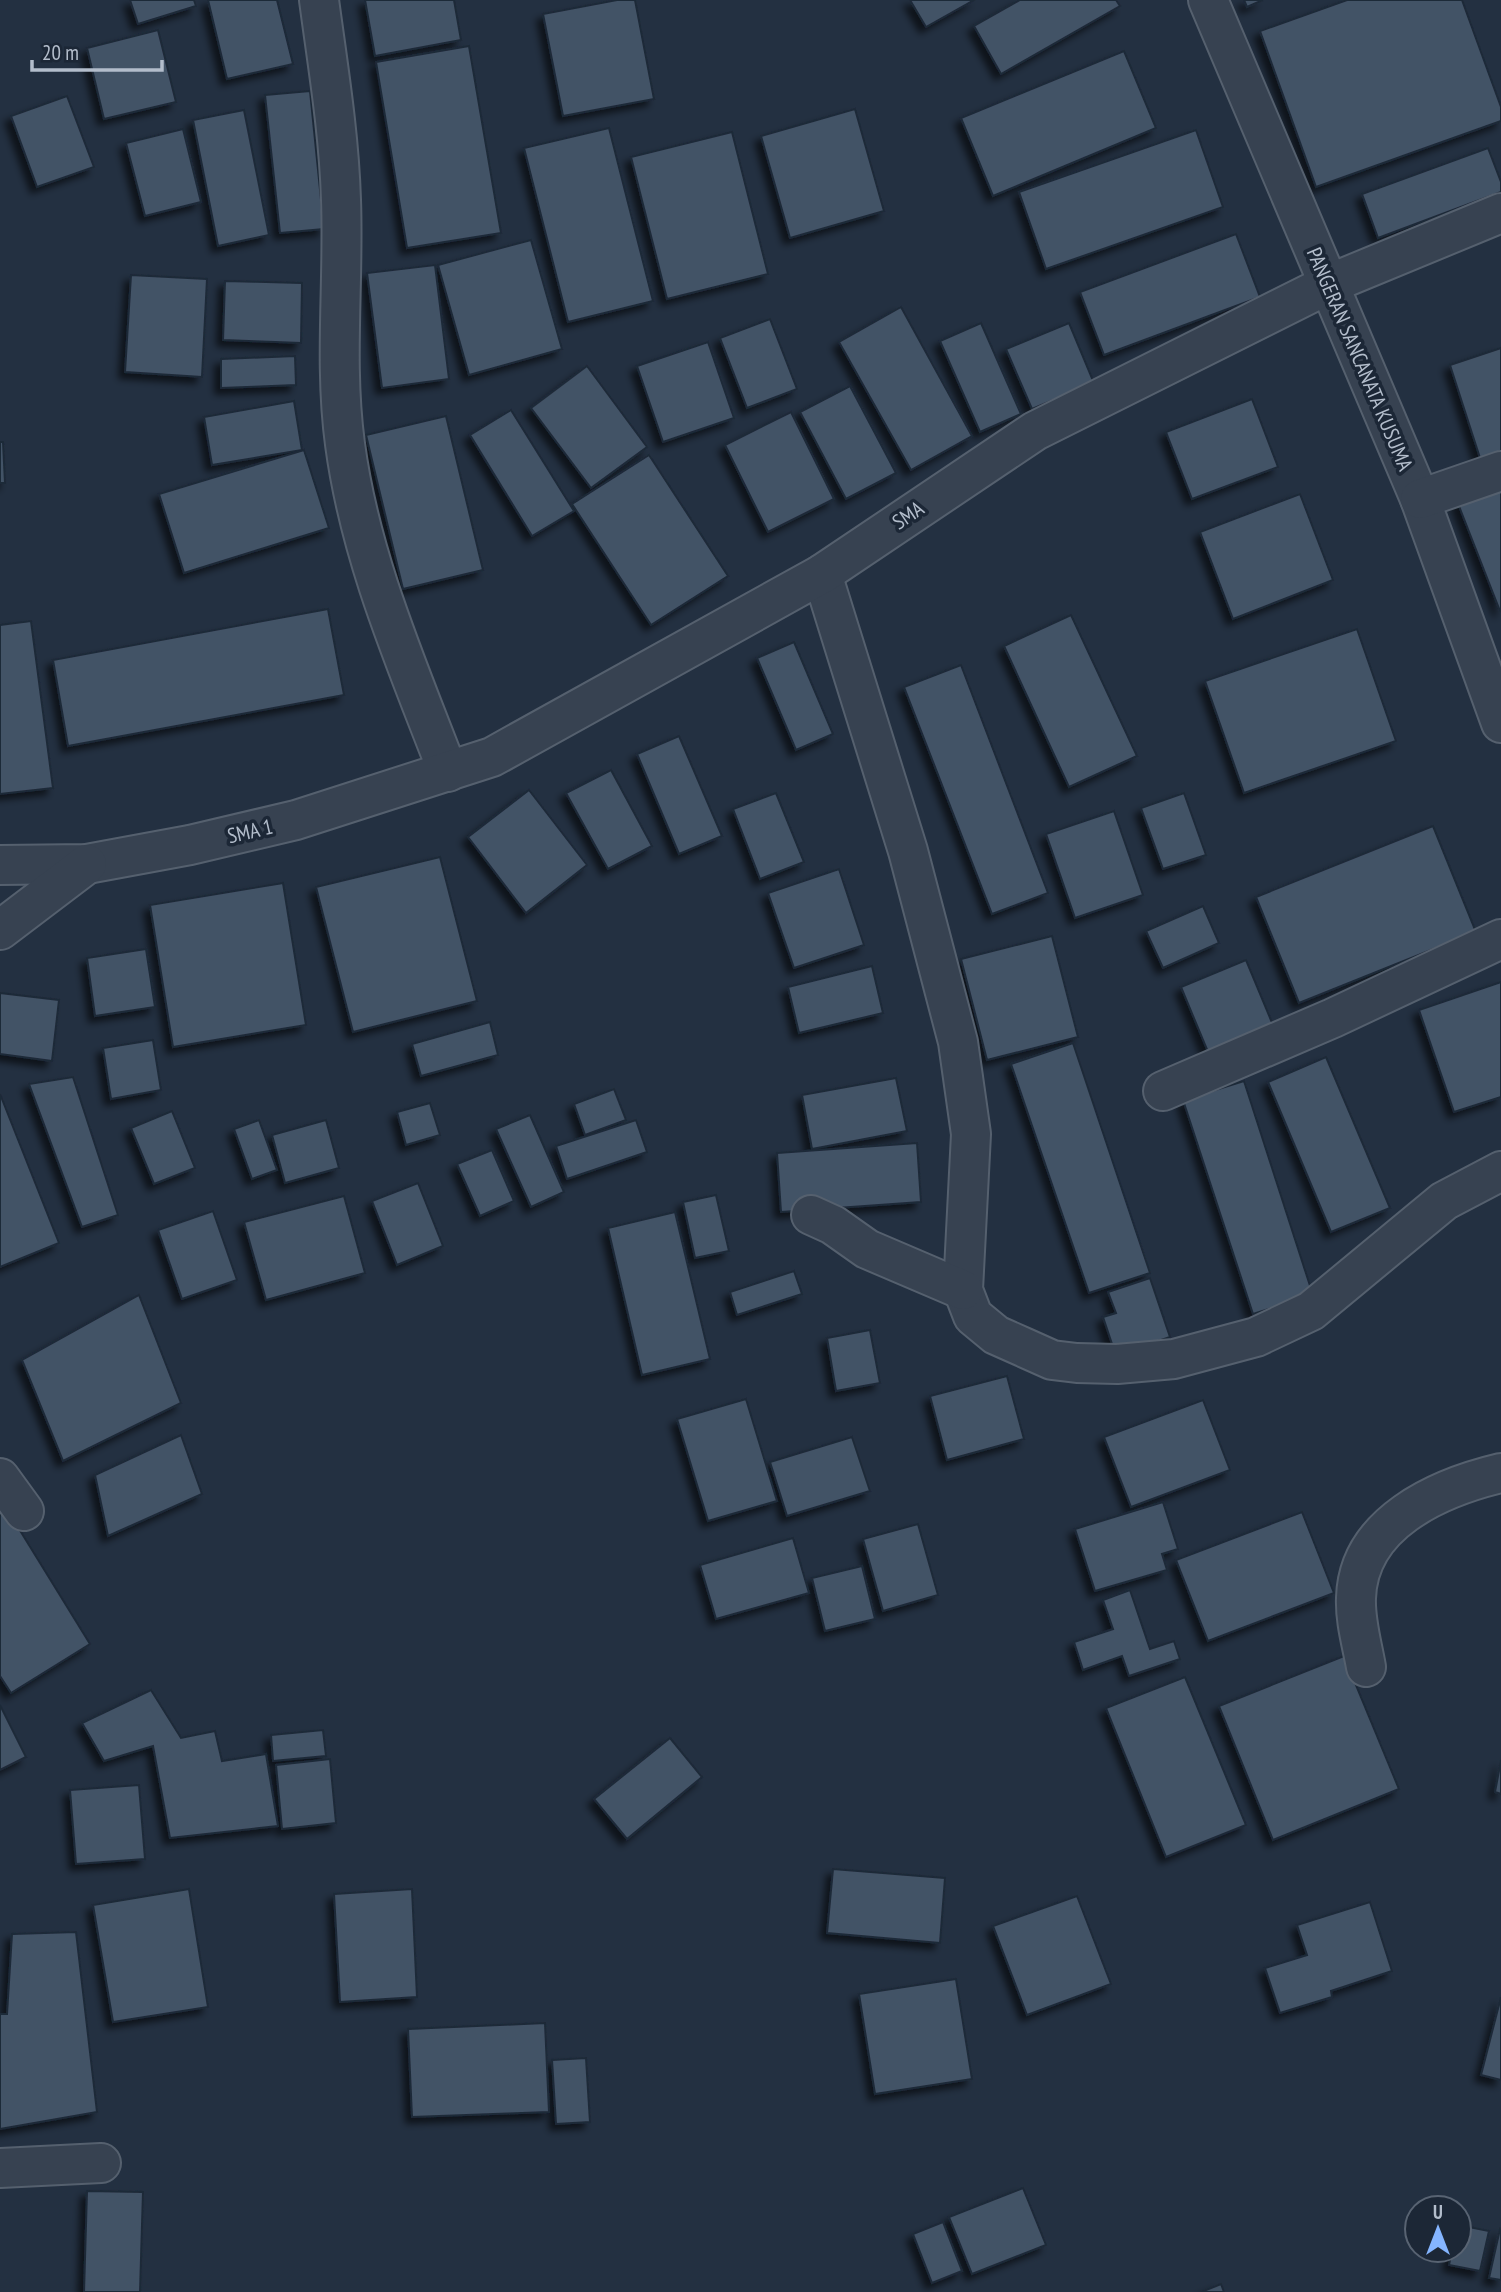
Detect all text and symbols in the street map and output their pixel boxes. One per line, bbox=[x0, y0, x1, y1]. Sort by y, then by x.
scale bar bbox=[32, 28, 161, 72]
text: 20 m bbox=[42, 39, 79, 66]
street label: PANGERAN SANCANATA KUSUMA bbox=[1301, 243, 1419, 475]
street label: SMA bbox=[887, 495, 929, 535]
street label: SMA 1 bbox=[225, 813, 275, 849]
north arrow bbox=[1403, 2194, 1473, 2264]
text: U bbox=[1433, 2200, 1443, 2224]

